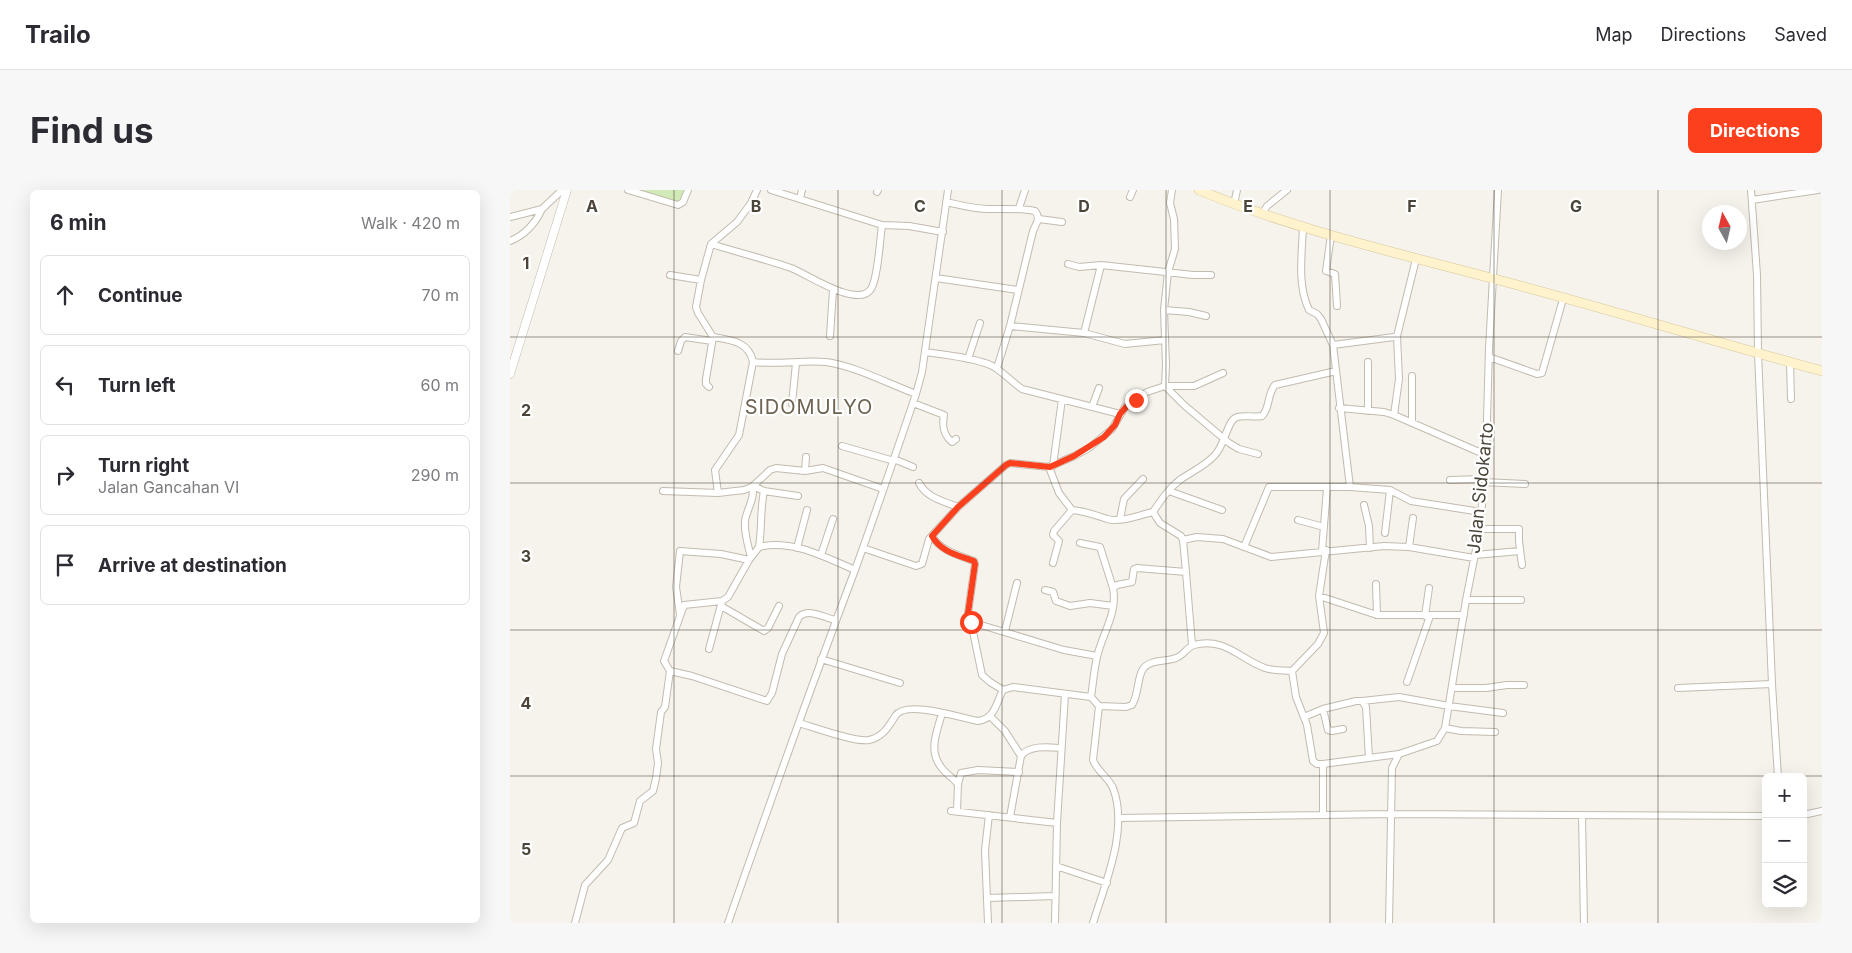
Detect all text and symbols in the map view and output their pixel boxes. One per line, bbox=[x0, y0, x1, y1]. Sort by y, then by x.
text: Trailo bbox=[25, 20, 91, 49]
text: Map bbox=[1595, 24, 1633, 45]
text: Directions bbox=[1661, 24, 1746, 45]
text: Saved bbox=[1774, 24, 1827, 45]
button: Directions bbox=[1688, 108, 1822, 153]
text: Find us bbox=[30, 109, 154, 151]
text: A bbox=[586, 196, 598, 216]
text: B bbox=[751, 196, 761, 216]
text: C bbox=[914, 196, 926, 216]
text: D bbox=[1078, 196, 1090, 216]
text: E bbox=[1243, 196, 1253, 216]
text: F bbox=[1407, 196, 1417, 216]
text: G bbox=[1570, 196, 1582, 216]
north arrow bbox=[1702, 205, 1747, 250]
text: 6 min bbox=[50, 210, 107, 235]
text: Walk · 420 m bbox=[361, 213, 460, 233]
text: 1 bbox=[523, 253, 529, 273]
icon: ahead bbox=[51, 281, 79, 309]
text: Continue bbox=[98, 284, 183, 307]
text: 70 m bbox=[422, 285, 459, 305]
icon: left bbox=[51, 371, 79, 399]
text: Turn left bbox=[98, 374, 176, 397]
text: 60 m bbox=[420, 375, 459, 395]
route end bbox=[1125, 389, 1148, 412]
district label: SIDOMULYO bbox=[745, 395, 873, 419]
text: 2 bbox=[521, 400, 531, 420]
street label: Jalan Sidokarto bbox=[1463, 421, 1497, 555]
text: Turn right bbox=[98, 454, 189, 477]
icon: right bbox=[51, 461, 79, 489]
text: 290 m bbox=[411, 465, 459, 485]
text: Jalan Gancahan VI bbox=[98, 477, 239, 497]
text: 3 bbox=[521, 546, 531, 566]
icon: arrive bbox=[51, 551, 79, 579]
text: Arrive at destination bbox=[98, 554, 287, 577]
route start bbox=[960, 611, 983, 634]
text: 4 bbox=[521, 693, 532, 713]
map controls bbox=[1762, 773, 1807, 908]
button: + bbox=[1762, 773, 1807, 818]
button: − bbox=[1762, 818, 1807, 863]
text: 5 bbox=[521, 839, 531, 859]
button: layers bbox=[1762, 863, 1807, 908]

